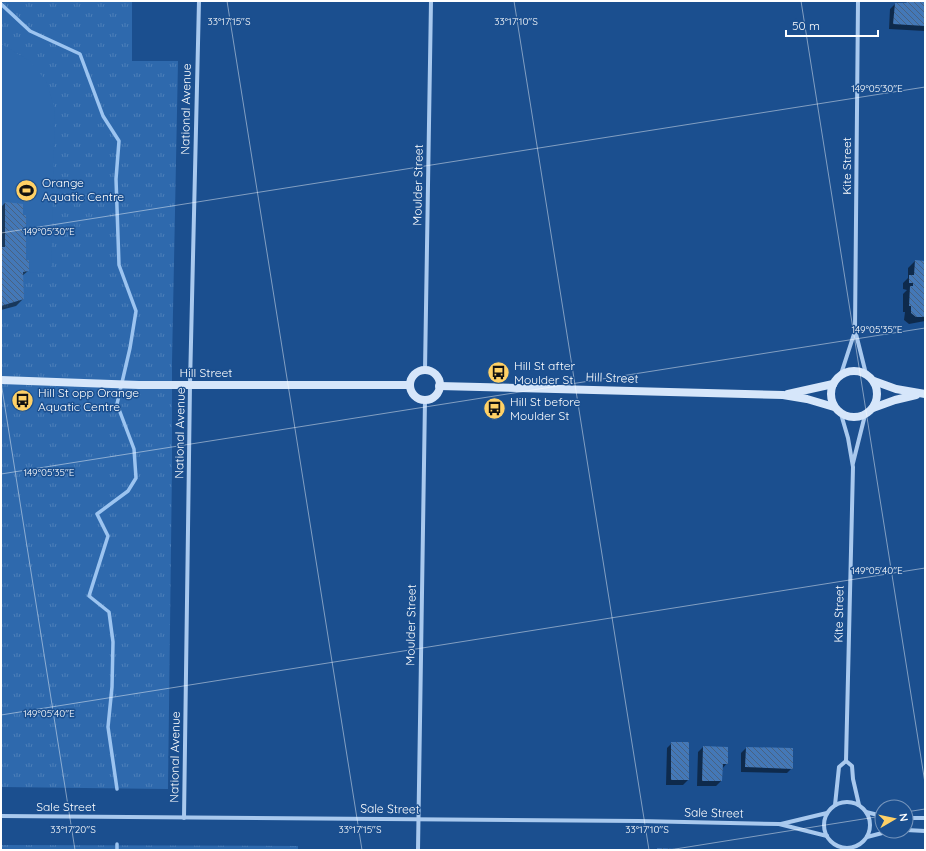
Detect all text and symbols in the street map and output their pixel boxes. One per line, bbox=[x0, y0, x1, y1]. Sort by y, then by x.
scale bar bbox=[786, 12, 878, 38]
text: 33°17'15"S bbox=[207, 15, 251, 28]
text: 33°17'10"S bbox=[494, 15, 538, 28]
text: 50 m bbox=[792, 18, 820, 33]
street label: National Avenue bbox=[177, 63, 194, 155]
text: 149°05'30"E bbox=[851, 82, 903, 95]
street label: Kite Street bbox=[839, 137, 854, 195]
street label: Moulder Street bbox=[409, 144, 426, 226]
place label: Orange Aquatic Centre bbox=[42, 175, 124, 204]
sports icon: Orange Aquatic Centre bbox=[14, 177, 40, 203]
text: 149°05'30"E bbox=[23, 225, 75, 238]
text: 149°05'35"E bbox=[851, 323, 903, 336]
place label: Hill St after Moulder St bbox=[514, 358, 576, 387]
bus stop icon: Hill St after Moulder St bbox=[485, 360, 511, 386]
street label: Hill Street bbox=[180, 365, 232, 380]
street label: Hill Street bbox=[585, 369, 639, 386]
place label: Hill St opp Orange Aquatic Centre bbox=[38, 385, 139, 414]
bus stop icon: Hill St opp Orange Aquatic Centre bbox=[9, 387, 35, 413]
street label: National Avenue bbox=[171, 387, 188, 479]
place label: Hill St before Moulder St bbox=[510, 394, 581, 423]
bus stop icon: Hill St before Moulder St bbox=[482, 396, 508, 422]
text: 149°05'35"E bbox=[23, 466, 75, 479]
text: 149°05'40"E bbox=[851, 564, 903, 577]
street label: Moulder Street bbox=[402, 584, 419, 666]
street label: Kite Street bbox=[830, 585, 847, 643]
text: 149°05'40"E bbox=[23, 707, 75, 720]
street label: National Avenue bbox=[166, 711, 183, 803]
street label: Sale Street bbox=[36, 799, 96, 814]
north arrow bbox=[874, 799, 914, 839]
street label: Sale Street bbox=[360, 800, 420, 817]
street label: Sale Street bbox=[684, 804, 744, 821]
text: N bbox=[896, 812, 911, 823]
text: 33°17'20"S bbox=[50, 823, 96, 836]
text: 33°17'15"S bbox=[338, 823, 382, 836]
text: 33°17'10"S bbox=[625, 823, 669, 836]

